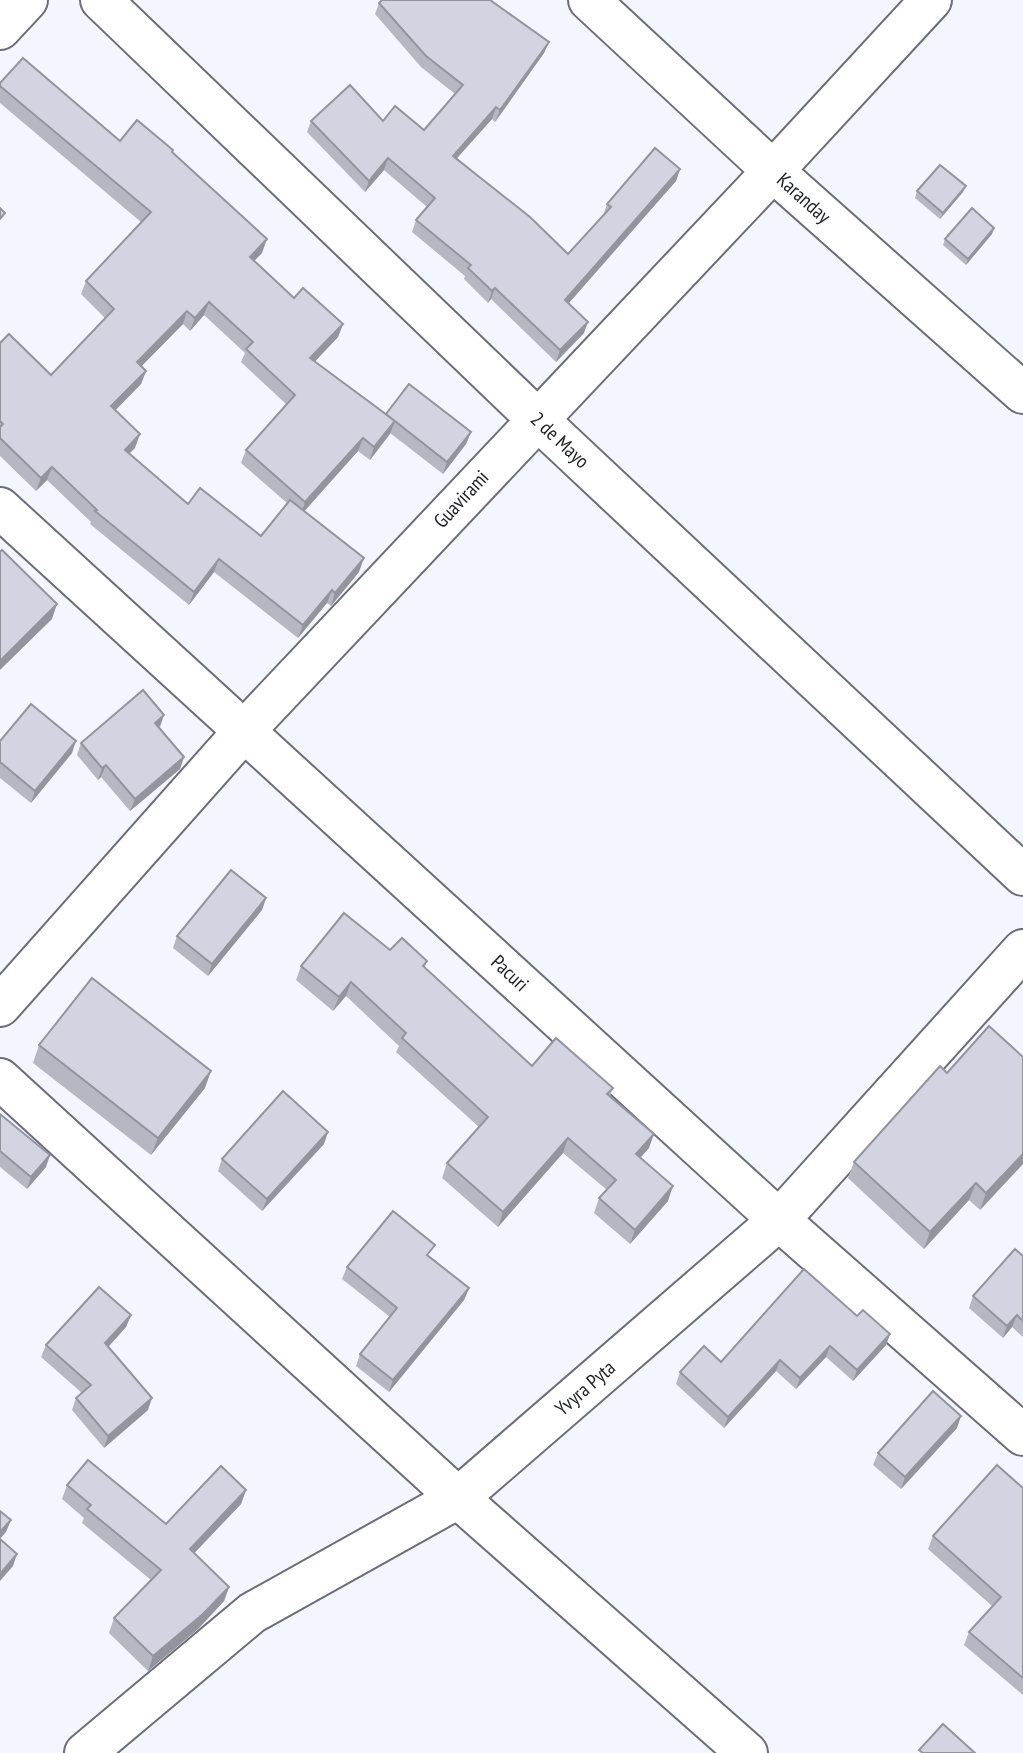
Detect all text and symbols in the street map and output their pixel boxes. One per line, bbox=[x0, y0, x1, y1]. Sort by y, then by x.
street label: Karanday bbox=[772, 167, 837, 229]
street label: 2 de Mayo bbox=[525, 406, 595, 474]
street label: Guavirami bbox=[428, 465, 494, 533]
street label: Pacuri bbox=[486, 949, 534, 997]
street label: Yvyra Pyta bbox=[549, 1355, 621, 1421]

